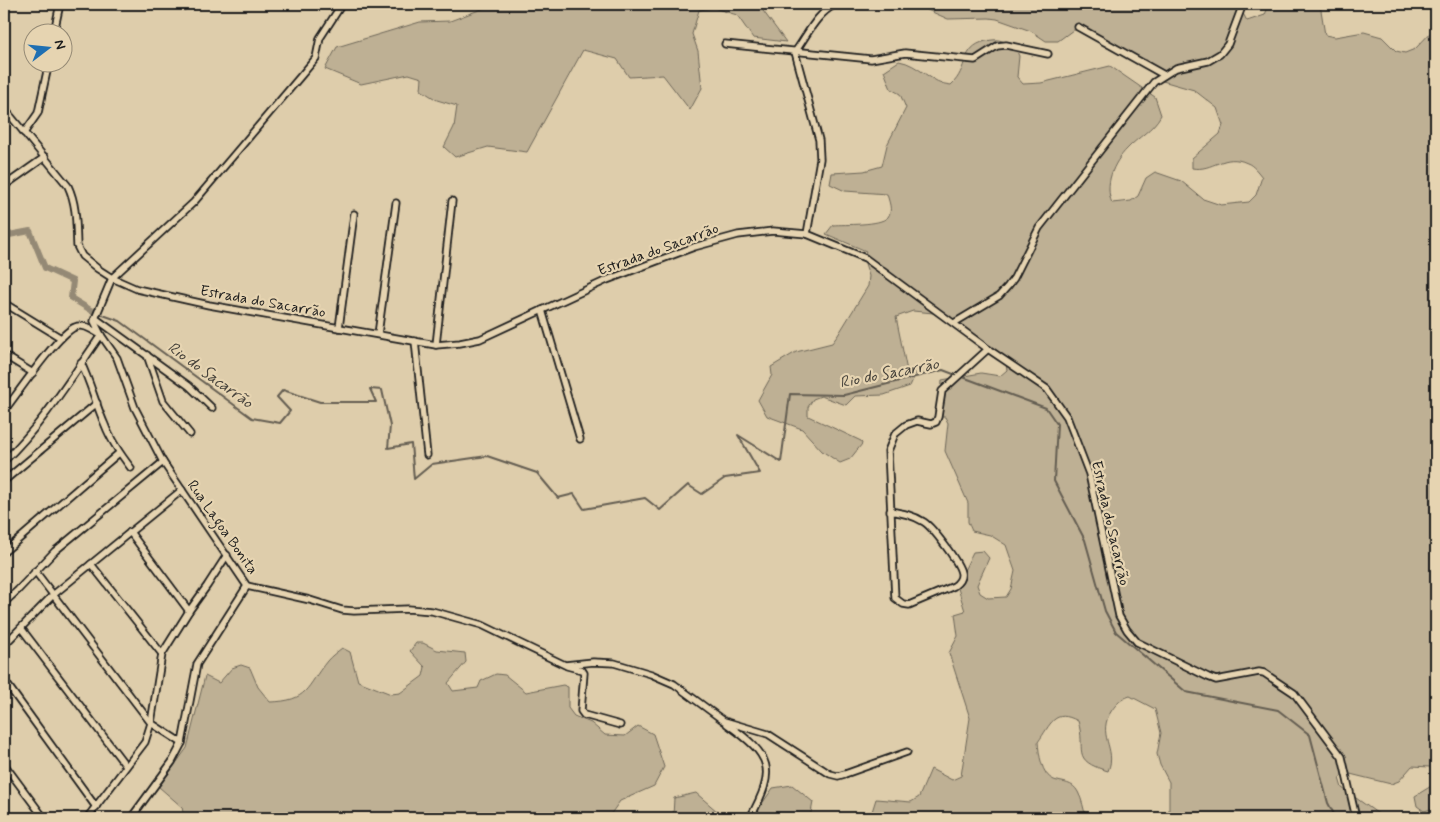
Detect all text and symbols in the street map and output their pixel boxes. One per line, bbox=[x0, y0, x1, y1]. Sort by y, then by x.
north arrow bbox=[22, 22, 72, 72]
text: N bbox=[50, 38, 69, 52]
street label: Estrada do Sacarrão bbox=[595, 219, 722, 281]
street label: Estrada do Sacarrão bbox=[198, 281, 327, 323]
water label: Rio do Sacarrão bbox=[163, 337, 258, 414]
water label: Rio do Sacarrão bbox=[838, 353, 942, 393]
street label: Estrada do Sacarrão bbox=[1086, 459, 1134, 588]
street label: Rua Lagoa Bonita bbox=[181, 476, 262, 579]

